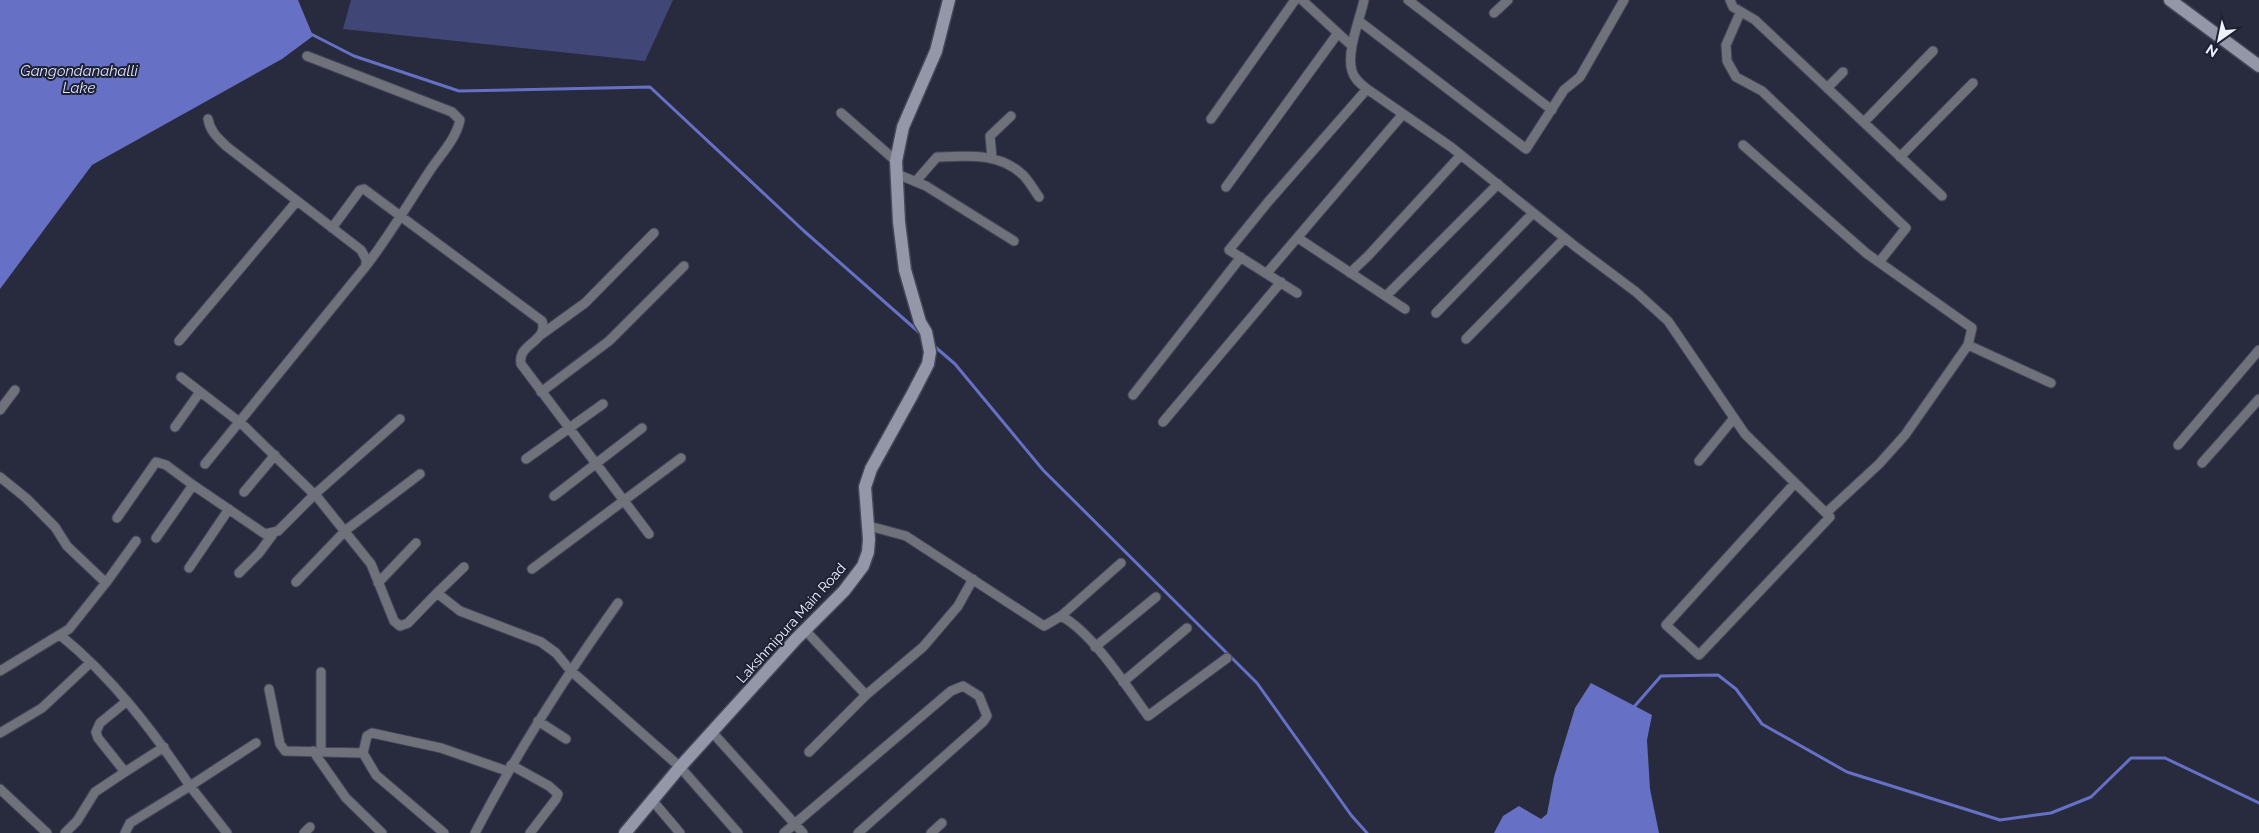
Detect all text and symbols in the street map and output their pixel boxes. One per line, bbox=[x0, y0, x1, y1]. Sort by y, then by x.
north arrow bbox=[2194, 15, 2244, 65]
text: N bbox=[2203, 41, 2221, 61]
water label: Gangondanahalli Lake bbox=[20, 62, 138, 97]
street label: Lakshmipura Main Road bbox=[733, 560, 849, 686]

